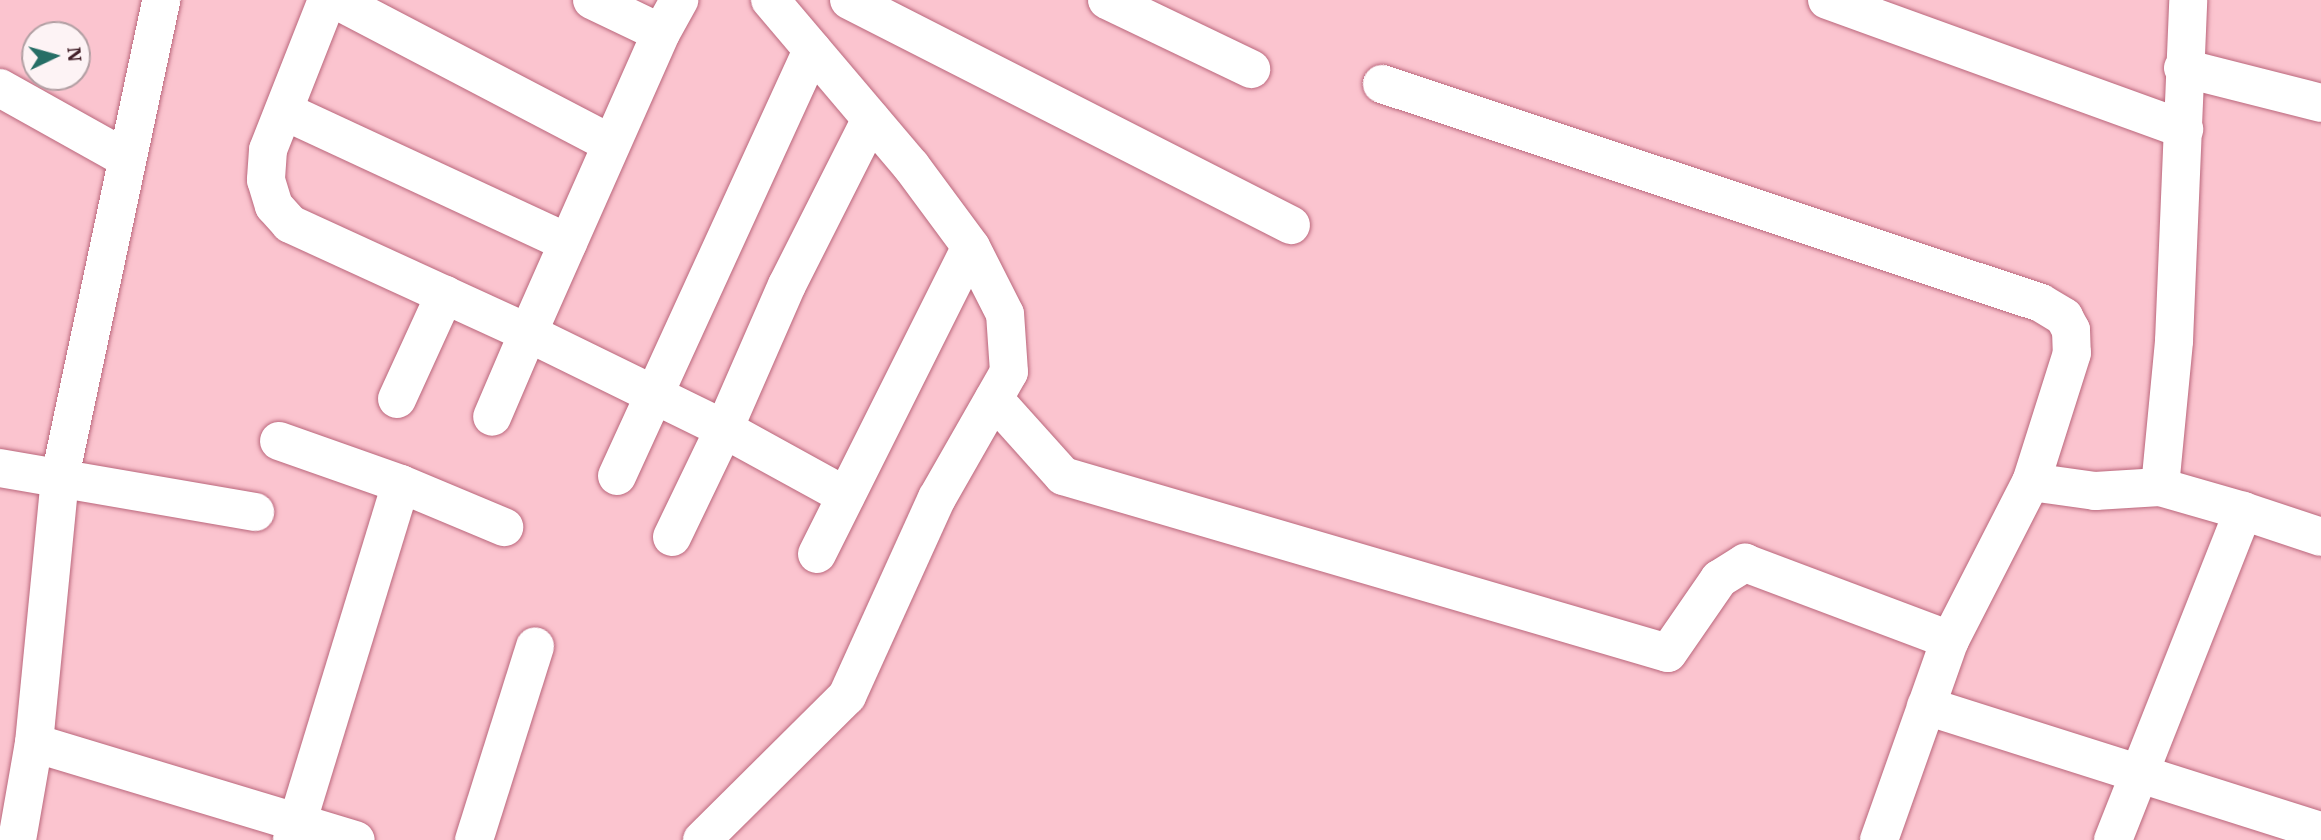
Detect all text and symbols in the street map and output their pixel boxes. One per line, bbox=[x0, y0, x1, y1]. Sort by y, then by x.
north arrow bbox=[21, 21, 91, 91]
text: N bbox=[62, 46, 88, 63]

